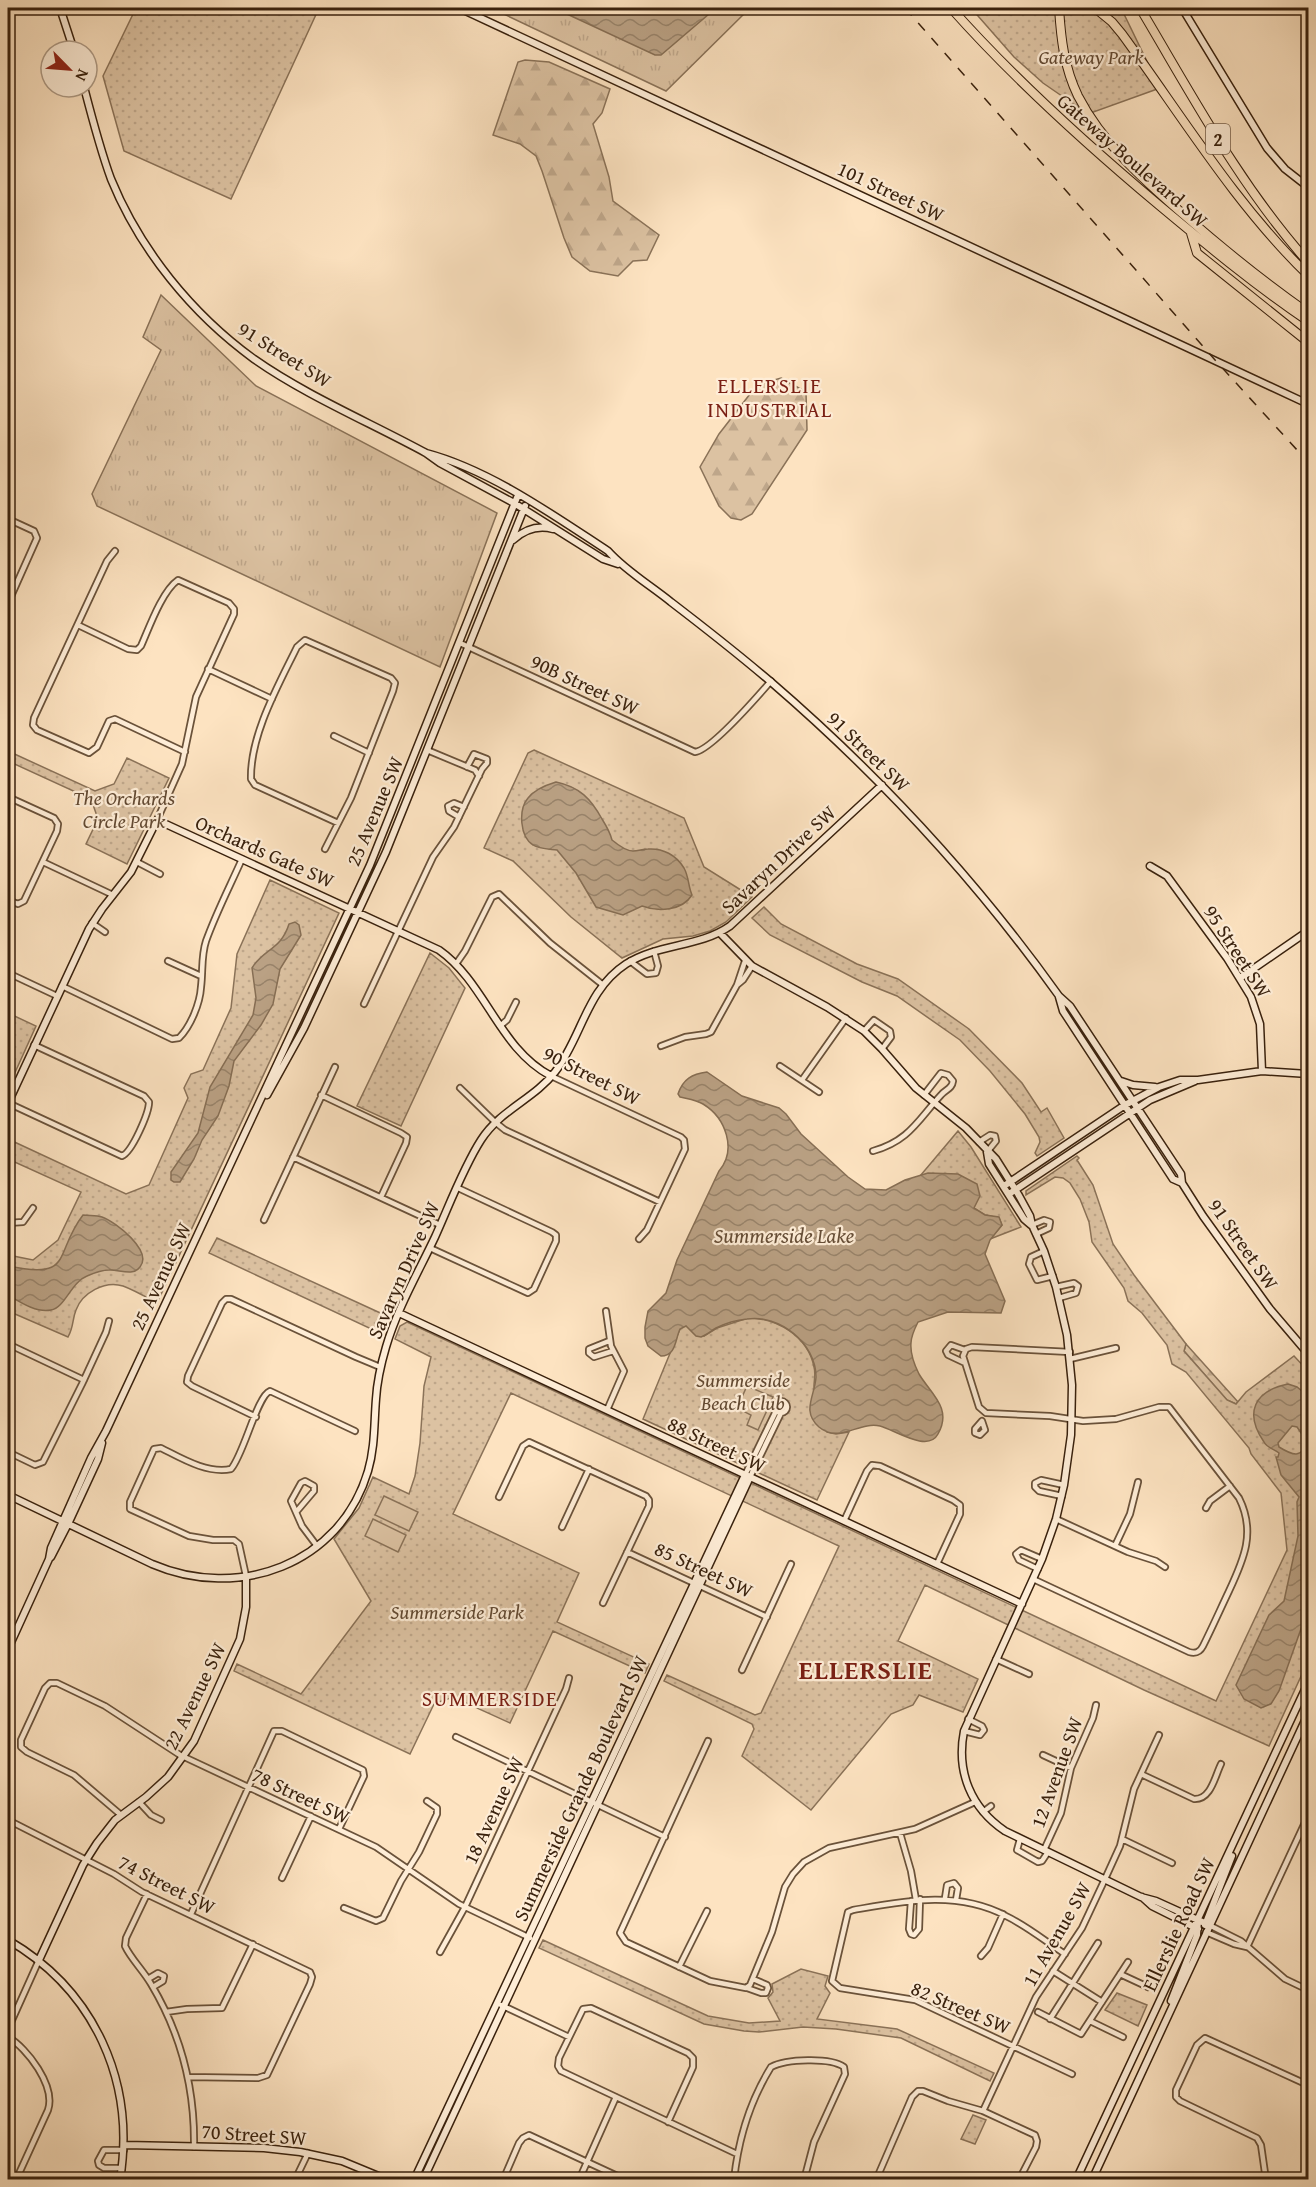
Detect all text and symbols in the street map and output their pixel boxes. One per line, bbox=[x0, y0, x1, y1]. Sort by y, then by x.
north arrow bbox=[39, 39, 99, 99]
park label: Gateway Park bbox=[1038, 42, 1144, 71]
text: N bbox=[69, 65, 96, 86]
street label: Gateway Boulevard SW bbox=[1051, 86, 1215, 234]
road number: 2 bbox=[1206, 124, 1230, 154]
street label: 101 Street SW bbox=[833, 154, 949, 228]
street label: 91 Street SW bbox=[233, 314, 337, 394]
district label: ELLERSLIE INDUSTRIAL bbox=[707, 370, 833, 425]
street label: 90B Street SW bbox=[526, 646, 644, 722]
street label: 91 Street SW bbox=[821, 704, 917, 798]
street label: 25 Avenue SW bbox=[338, 752, 410, 870]
park label: The Orchards Circle Park bbox=[73, 783, 176, 835]
street label: Savaryn Drive SW bbox=[714, 798, 842, 920]
street label: Orchards Gate SW bbox=[191, 807, 339, 895]
street label: 95 Street SW bbox=[1197, 899, 1279, 1003]
street label: 90 Street SW bbox=[538, 1038, 646, 1112]
street label: 91 Street SW bbox=[1202, 1192, 1286, 1296]
street label: Savaryn Drive SW bbox=[360, 1197, 446, 1343]
street label: 25 Avenue SW bbox=[122, 1217, 198, 1335]
water label: Summerside Lake bbox=[714, 1220, 854, 1251]
park label: Summerside Beach Club bbox=[696, 1365, 790, 1417]
street label: 88 Street SW bbox=[663, 1409, 771, 1479]
street label: 85 Street SW bbox=[650, 1534, 758, 1604]
park label: Summerside Park bbox=[390, 1597, 525, 1626]
street label: 22 Avenue SW bbox=[155, 1637, 233, 1755]
street label: Summerside Grande Boulevard SW bbox=[506, 1650, 654, 1926]
district label: ELLERSLIE bbox=[799, 1650, 933, 1689]
district label: SUMMERSIDE bbox=[422, 1683, 558, 1714]
street label: 12 Avenue SW bbox=[1022, 1712, 1090, 1832]
street label: 18 Avenue SW bbox=[455, 1751, 531, 1869]
street label: 78 Street SW bbox=[247, 1760, 355, 1830]
street label: 74 Street SW bbox=[113, 1847, 221, 1921]
street label: Ellerslie Road SW bbox=[1134, 1852, 1222, 1996]
street label: 11 Avenue SW bbox=[1014, 1876, 1098, 1992]
street label: 82 Street SW bbox=[907, 1973, 1015, 2041]
street label: 70 Street SW bbox=[200, 2116, 308, 2152]

